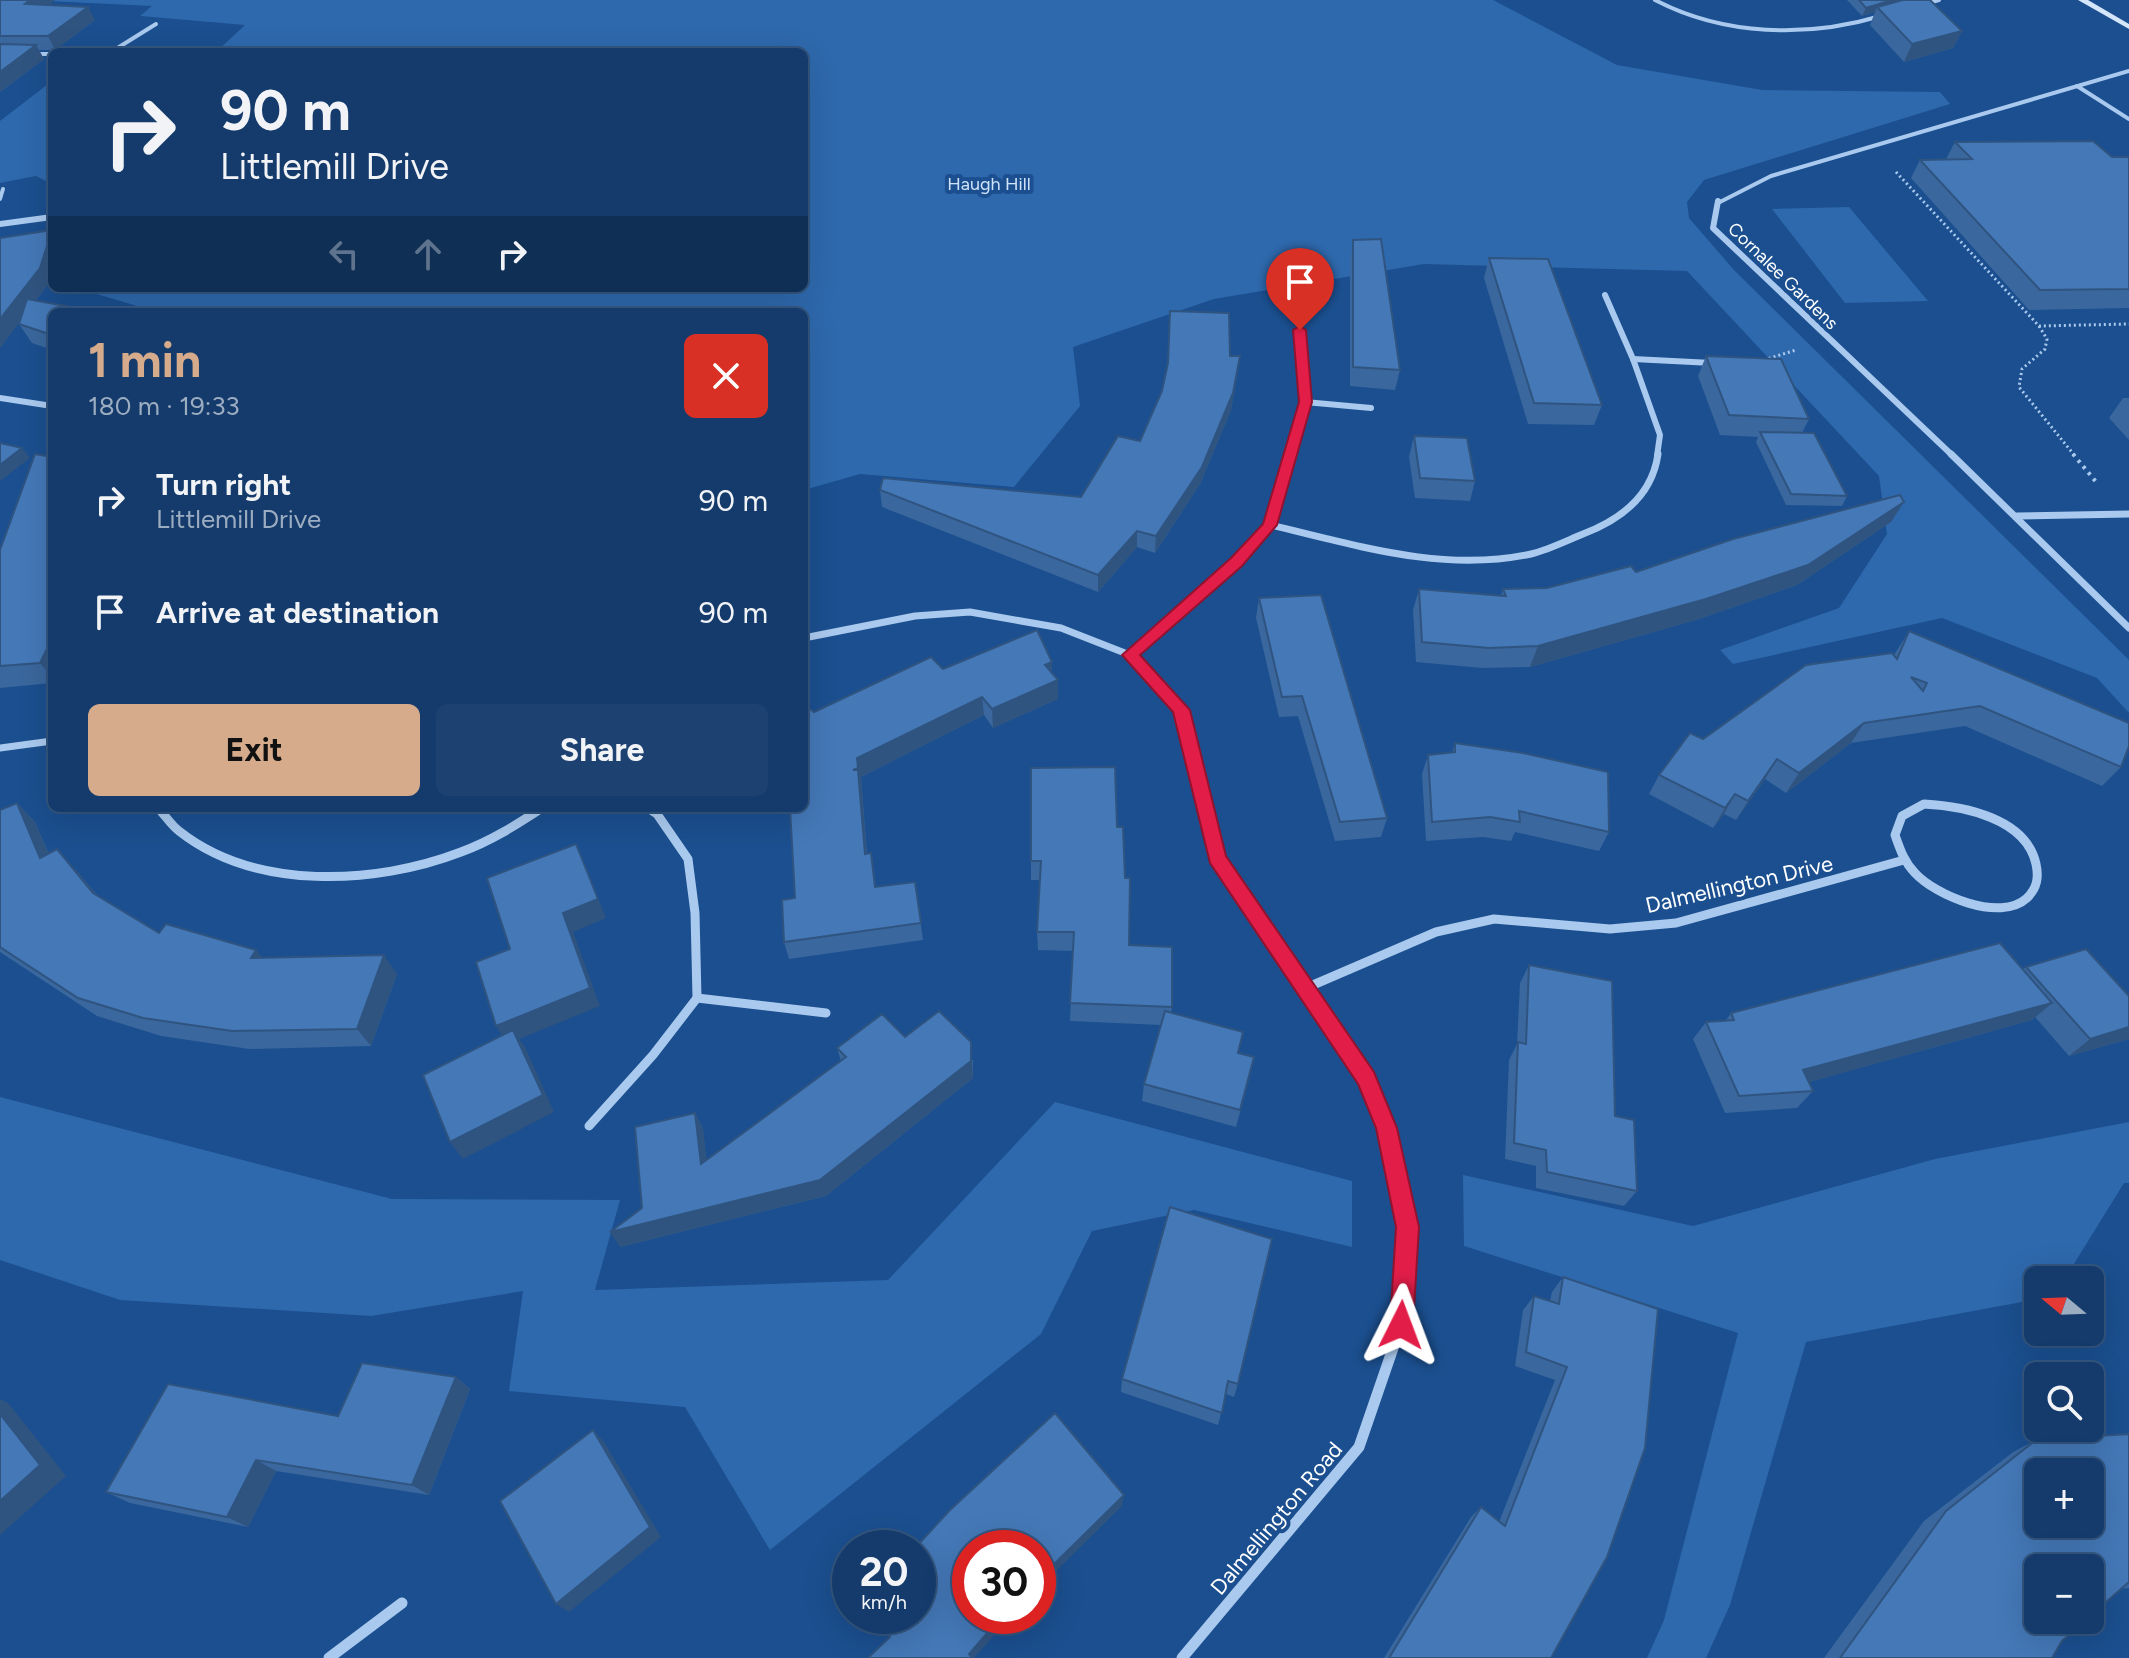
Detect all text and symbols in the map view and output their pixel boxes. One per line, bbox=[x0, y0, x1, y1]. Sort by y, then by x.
text: 90 m bbox=[220, 77, 351, 144]
icon: right bbox=[88, 80, 192, 184]
text: Littlemill Drive bbox=[220, 145, 449, 188]
park label: Haugh Hill bbox=[947, 173, 1031, 195]
street label: Cornalee Gardens bbox=[1723, 218, 1843, 334]
icon: left bbox=[322, 232, 366, 276]
icon: ahead bbox=[406, 232, 450, 276]
icon: right bbox=[490, 232, 534, 276]
pin bbox=[1266, 248, 1334, 330]
icon: arrive bbox=[1278, 260, 1322, 304]
text: 1 min bbox=[88, 331, 201, 389]
button: close bbox=[684, 334, 768, 418]
text: 180 m · 19:33 bbox=[88, 390, 240, 422]
text: Turn right bbox=[156, 466, 291, 503]
icon: right bbox=[88, 478, 132, 522]
text: 90 m bbox=[699, 482, 768, 519]
text: Littlemill Drive bbox=[156, 503, 321, 535]
icon: arrive bbox=[88, 590, 132, 634]
text: Arrive at destination bbox=[156, 594, 439, 631]
text: 90 m bbox=[699, 594, 768, 631]
button: Exit bbox=[88, 704, 420, 796]
button: Share bbox=[436, 704, 768, 796]
street label: Dalmellington Drive bbox=[1643, 850, 1835, 919]
north arrow bbox=[2024, 1266, 2104, 1346]
map controls bbox=[2024, 1266, 2104, 1634]
position arrow bbox=[1359, 1283, 1443, 1367]
button: search bbox=[2024, 1362, 2104, 1442]
street label: Dalmellington Road bbox=[1205, 1436, 1348, 1600]
button: + bbox=[2024, 1458, 2104, 1538]
speed limit sign: 30 bbox=[952, 1530, 1056, 1634]
text: 20 bbox=[859, 1548, 909, 1596]
button: − bbox=[2024, 1554, 2104, 1634]
text: km/h bbox=[861, 1590, 907, 1614]

